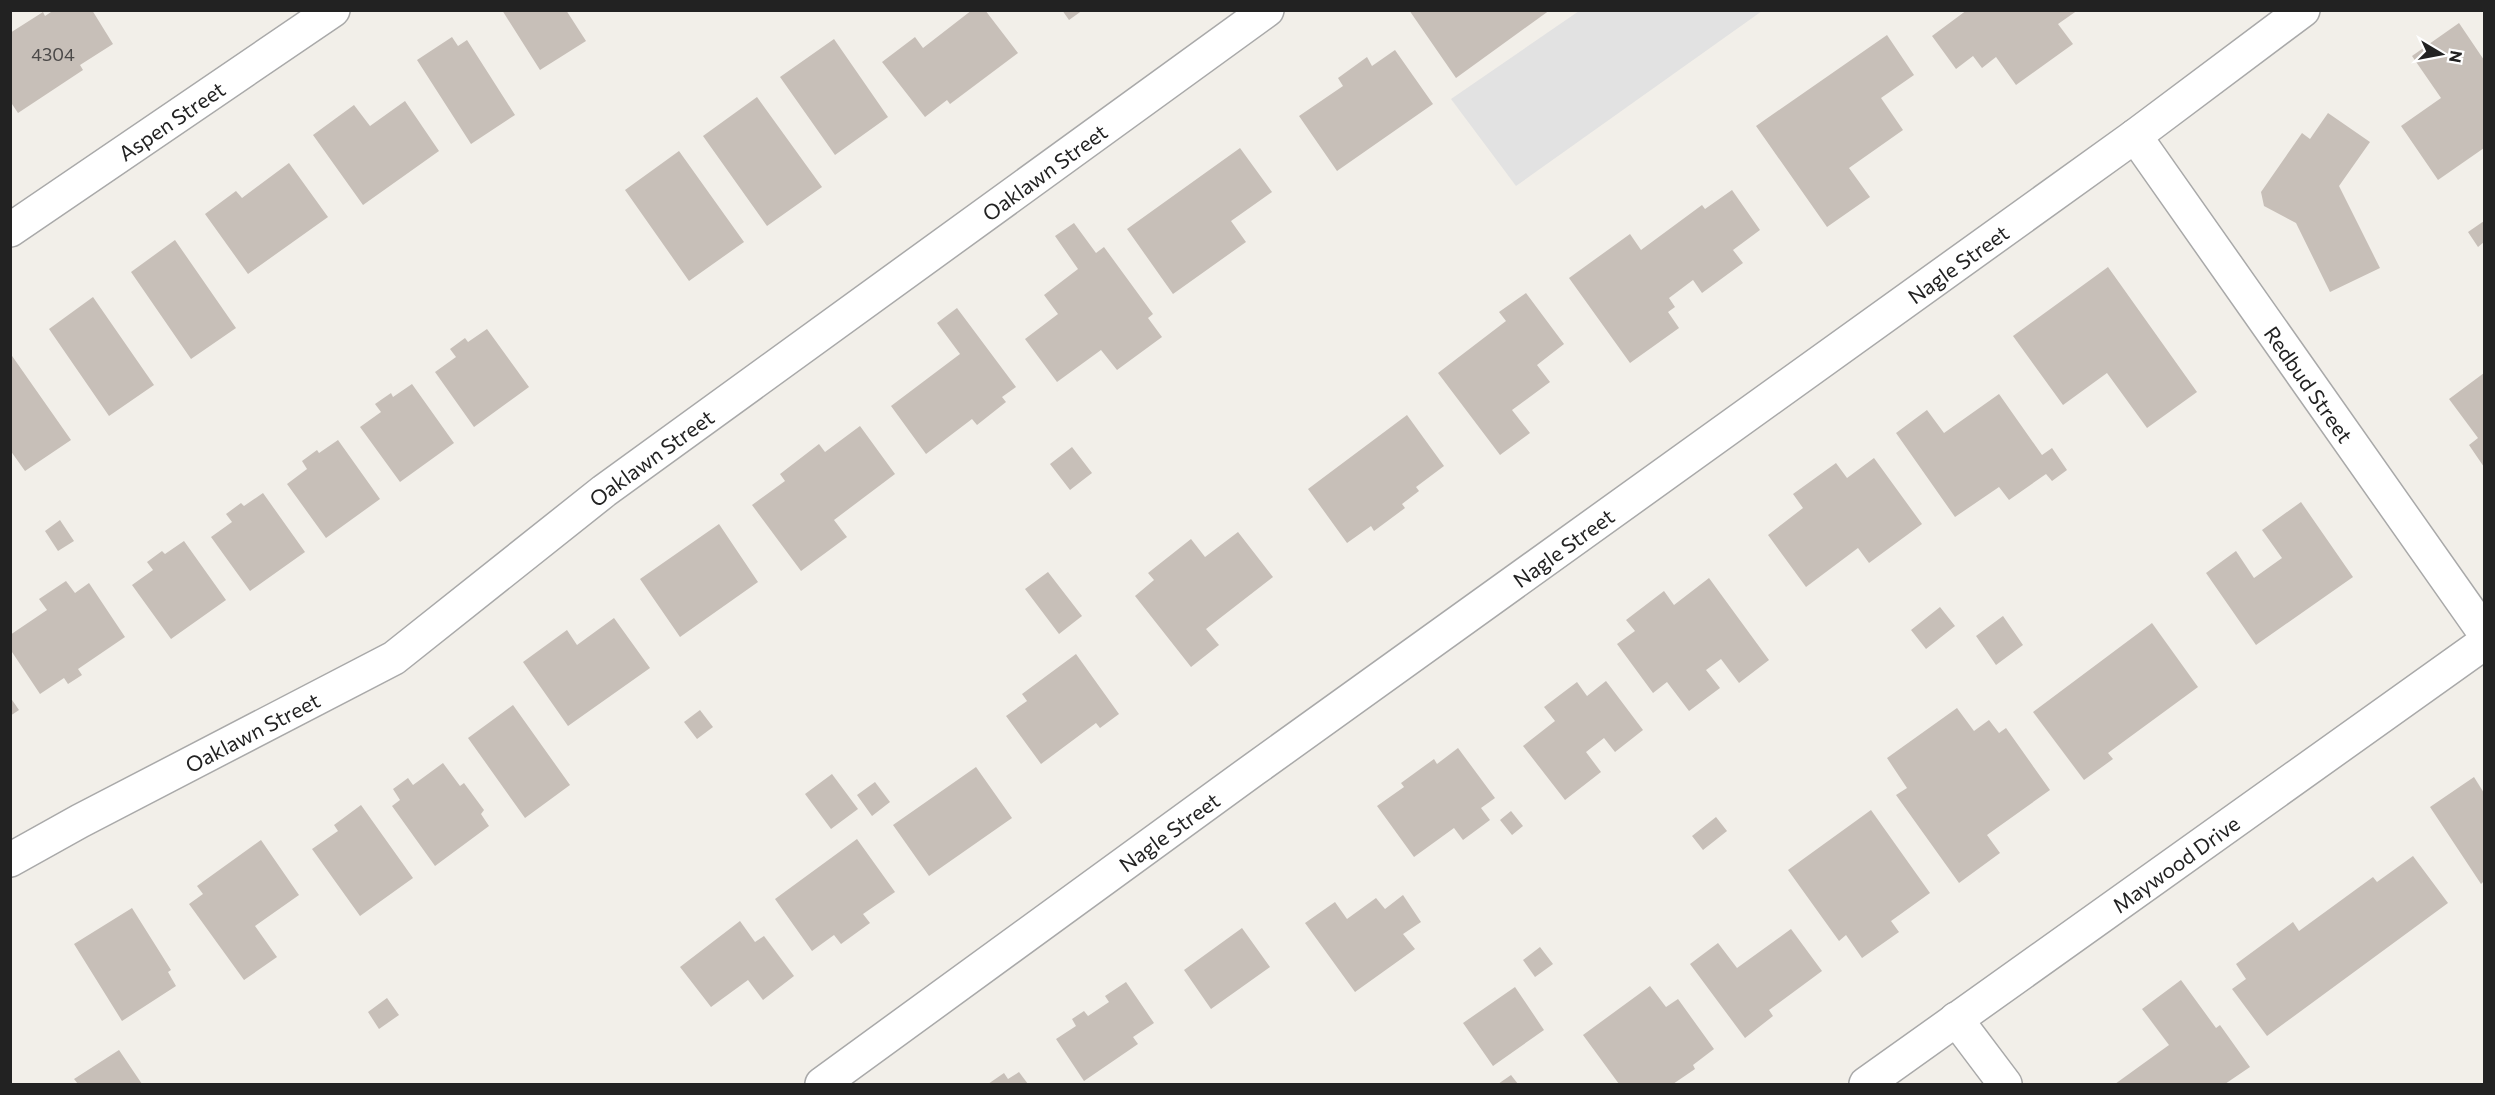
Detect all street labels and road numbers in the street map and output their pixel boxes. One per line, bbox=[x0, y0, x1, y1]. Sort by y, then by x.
street label: Aspen Street bbox=[113, 75, 229, 165]
street label: Oaklawn Street bbox=[977, 118, 1111, 225]
street label: Nagle Street bbox=[1902, 219, 2013, 308]
street label: Redbud Street bbox=[2260, 321, 2359, 447]
street label: Oaklawn Street bbox=[584, 404, 718, 511]
street label: Nagle Street bbox=[1508, 503, 1618, 592]
street label: Oaklawn Street bbox=[181, 687, 323, 777]
street label: Nagle Street bbox=[1114, 787, 1224, 876]
street label: Maywood Drive bbox=[2107, 810, 2244, 917]

